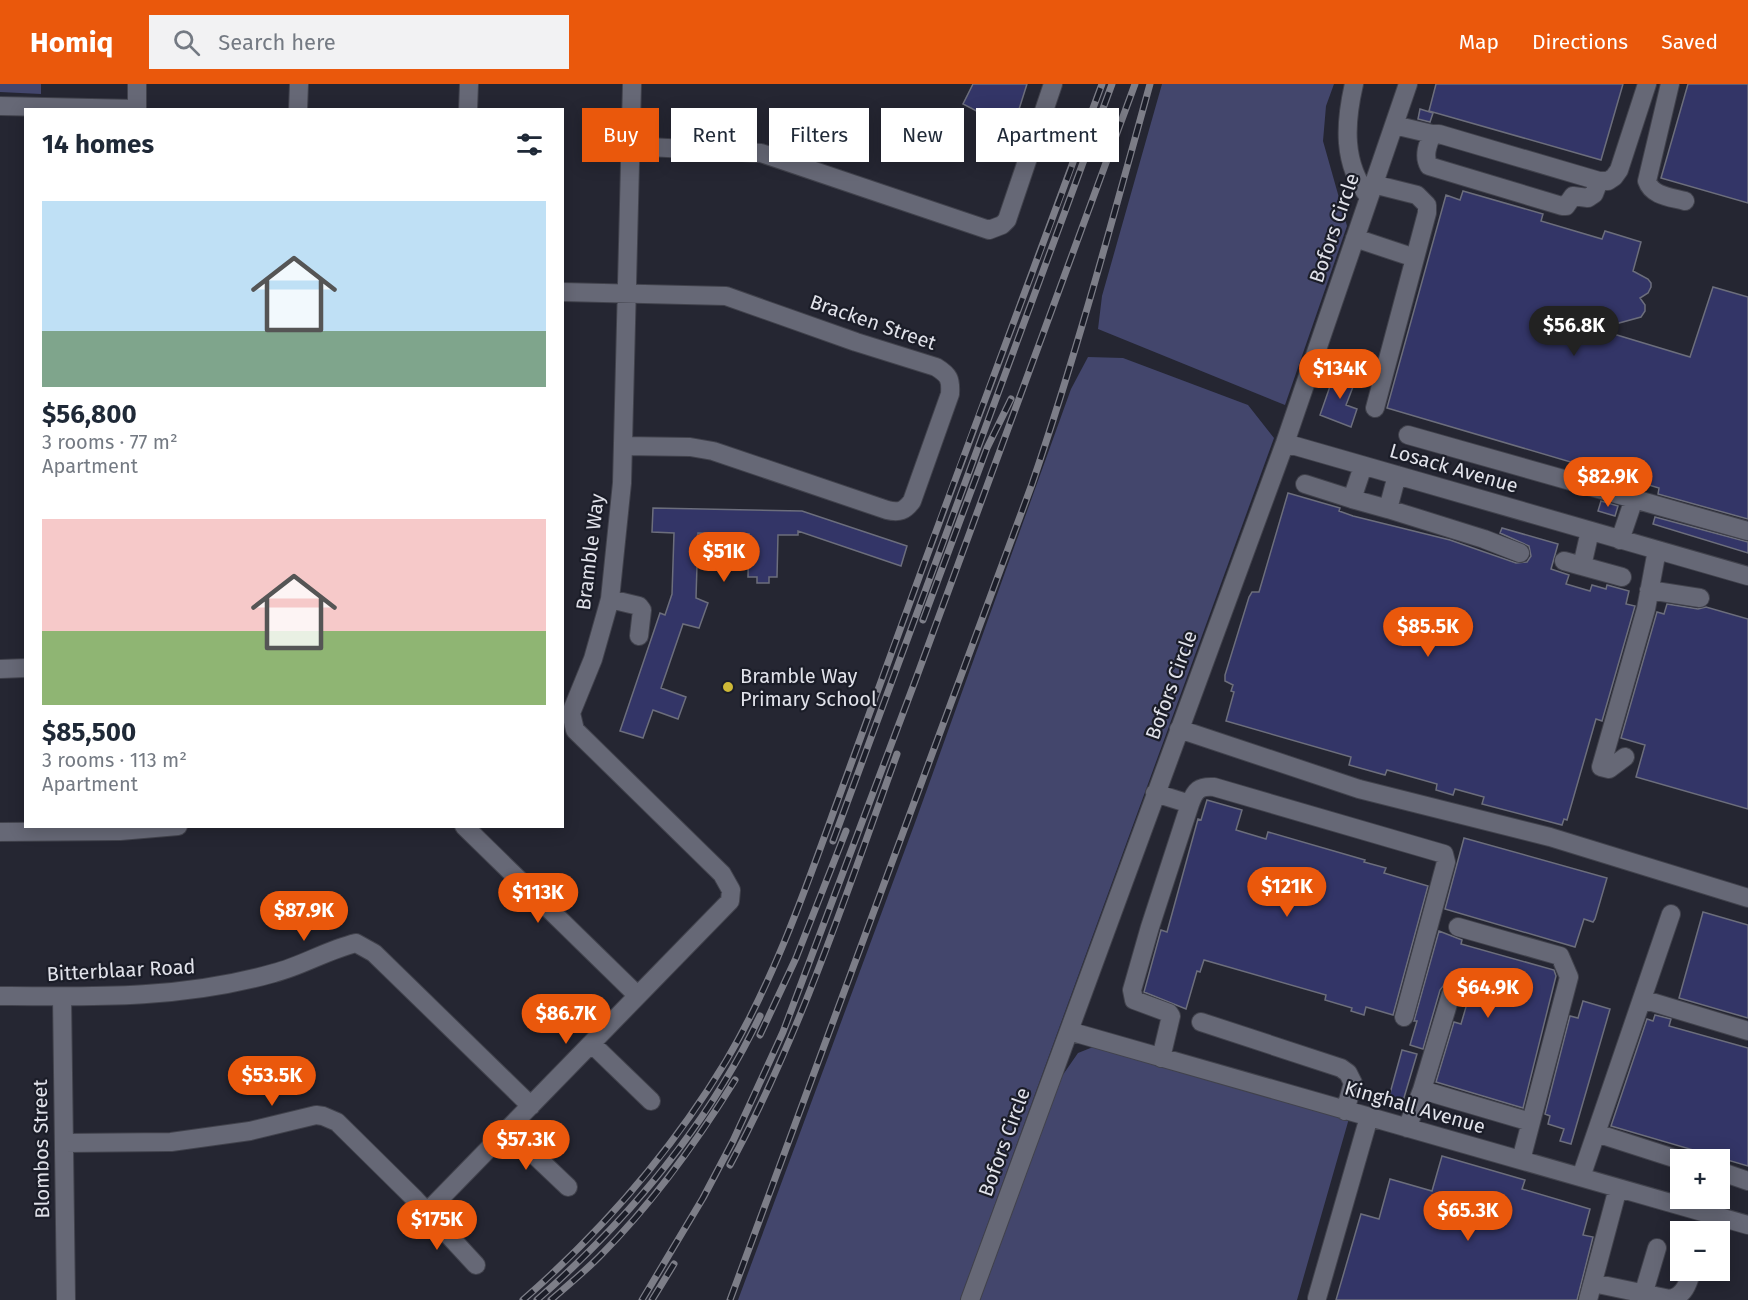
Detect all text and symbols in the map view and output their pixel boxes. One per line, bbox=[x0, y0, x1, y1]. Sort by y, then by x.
search box bbox=[149, 15, 569, 69]
text: Homiq bbox=[30, 26, 113, 59]
icon: search bbox=[170, 26, 203, 59]
text: Search here bbox=[218, 29, 336, 56]
text: Map bbox=[1459, 29, 1499, 55]
text: Directions bbox=[1532, 29, 1628, 55]
text: Saved bbox=[1661, 29, 1718, 55]
chip: Buy bbox=[582, 108, 659, 162]
chip: Rent bbox=[671, 108, 757, 162]
chip: Filters bbox=[769, 108, 869, 162]
chip: New bbox=[881, 108, 964, 162]
chip: Apartment bbox=[976, 108, 1119, 162]
icon: filters bbox=[513, 128, 546, 161]
text: 14 homes bbox=[42, 129, 154, 160]
street label: Bofors Circle bbox=[1304, 170, 1364, 286]
icon: home bbox=[240, 240, 348, 348]
street label: Bracken Street bbox=[807, 289, 940, 355]
pin: $56.8K bbox=[1525, 306, 1623, 357]
text: $56.8K bbox=[1543, 313, 1605, 337]
pin: $134K bbox=[1298, 349, 1382, 400]
text: $134K bbox=[1313, 356, 1367, 380]
text: $56,800 bbox=[42, 399, 137, 430]
text: 3 rooms · 77 m² bbox=[42, 430, 178, 454]
street label: Losack Avenue bbox=[1387, 438, 1521, 498]
text: Apartment bbox=[42, 454, 138, 478]
pin: $82.9K bbox=[1559, 457, 1657, 508]
text: $82.9K bbox=[1578, 464, 1638, 488]
street label: Bramble Way bbox=[571, 492, 609, 612]
pin: $51K bbox=[688, 532, 760, 583]
text: $51K bbox=[703, 539, 745, 563]
icon: home bbox=[240, 558, 348, 666]
pin: $85.5K bbox=[1379, 607, 1477, 658]
text: $85.5K bbox=[1397, 614, 1459, 638]
street label: Bofors Circle bbox=[1140, 627, 1202, 743]
place label: Bramble Way Primary School bbox=[740, 664, 877, 711]
marker: Bramble Way Primary School bbox=[721, 680, 735, 694]
text: $85,500 bbox=[42, 717, 136, 748]
text: 3 rooms · 113 m² bbox=[42, 748, 187, 772]
text: Apartment bbox=[42, 772, 138, 796]
pin: $121K bbox=[1245, 867, 1329, 918]
pin: $113K bbox=[496, 873, 580, 924]
text: $121K bbox=[1261, 874, 1313, 898]
text: $113K bbox=[512, 880, 564, 904]
pin: $87.9K bbox=[255, 891, 353, 942]
text: $87.9K bbox=[274, 898, 334, 922]
street label: Bitterblaar Road bbox=[46, 954, 196, 986]
pin: $64.9K bbox=[1439, 968, 1537, 1019]
text: $64.9K bbox=[1457, 975, 1519, 999]
pin: $86.7K bbox=[517, 994, 615, 1045]
text: $86.7K bbox=[536, 1001, 596, 1025]
pin: $53.5K bbox=[223, 1056, 321, 1107]
text: $53.5K bbox=[242, 1063, 302, 1087]
street label: Kinghall Avenue bbox=[1342, 1075, 1488, 1139]
street label: Blombos Street bbox=[28, 1078, 54, 1219]
street label: Bofors Circle bbox=[973, 1084, 1035, 1200]
pin: $57.3K bbox=[477, 1120, 575, 1171]
text: $57.3K bbox=[497, 1127, 555, 1151]
map controls bbox=[1670, 1149, 1730, 1281]
button: + bbox=[1670, 1149, 1730, 1209]
pin: $65.3K bbox=[1419, 1191, 1517, 1242]
text: $65.3K bbox=[1437, 1198, 1499, 1222]
pin: $175K bbox=[395, 1200, 479, 1251]
text: $175K bbox=[411, 1207, 463, 1231]
button: − bbox=[1670, 1221, 1730, 1281]

